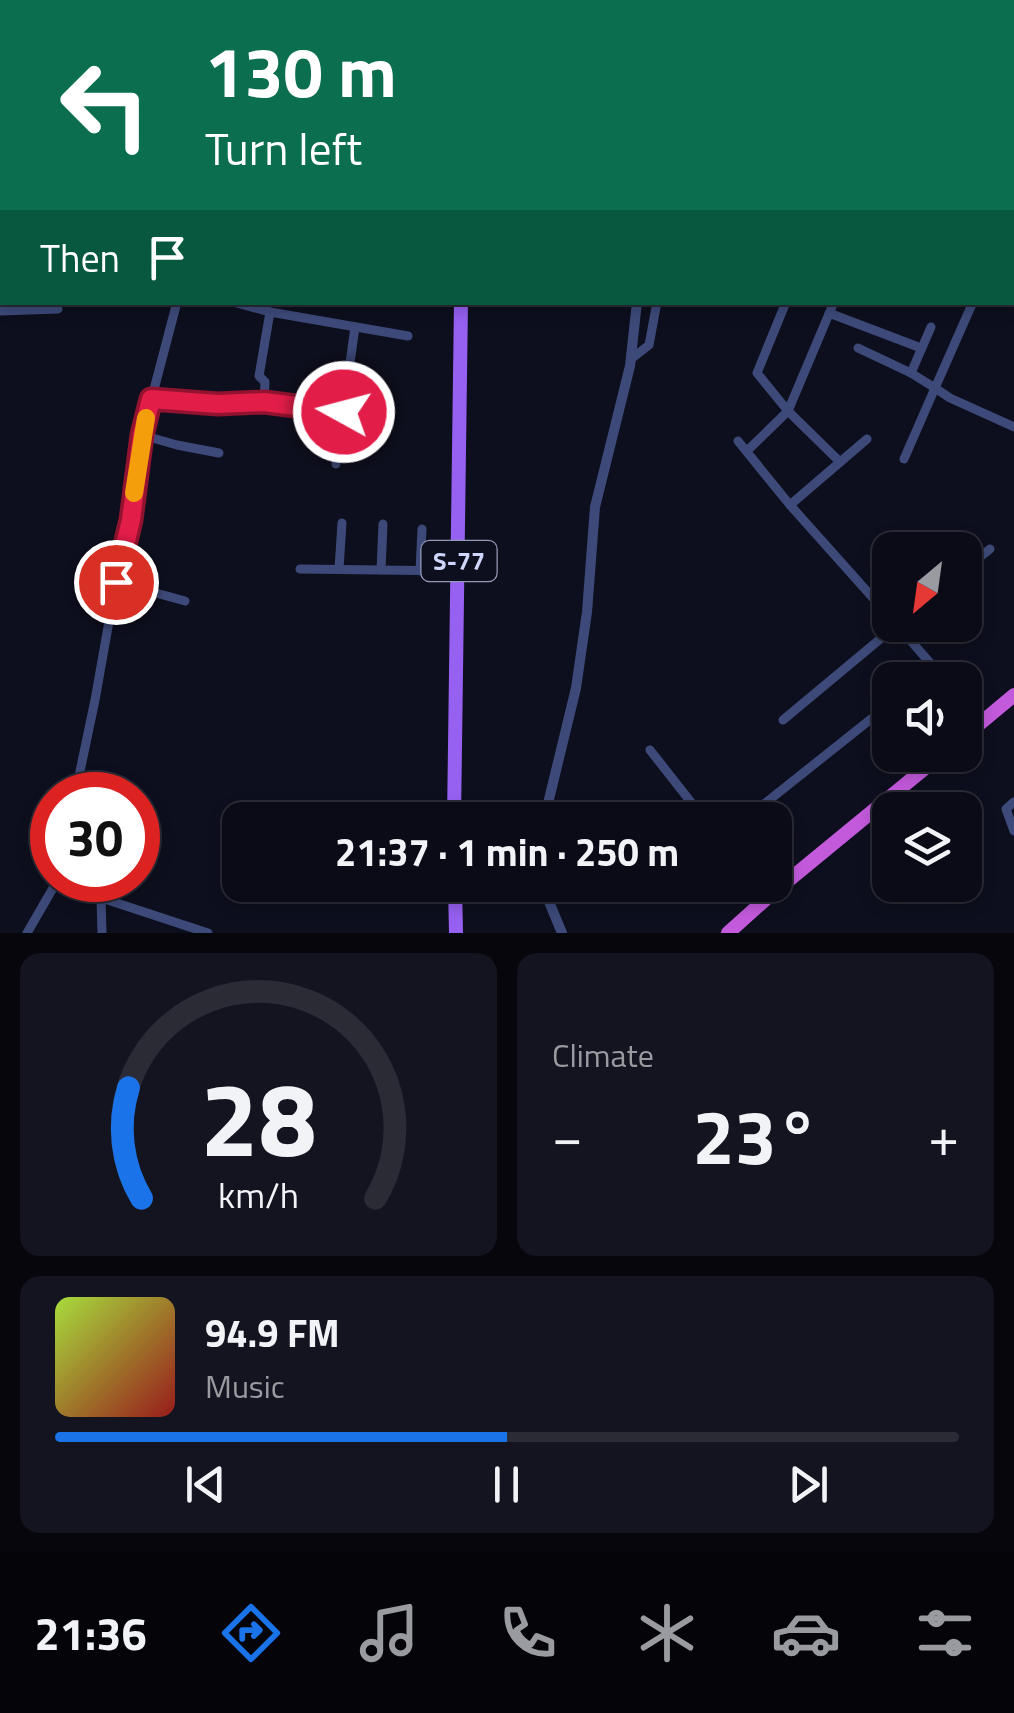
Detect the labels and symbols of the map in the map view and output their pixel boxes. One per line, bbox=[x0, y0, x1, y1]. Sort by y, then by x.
position arrow bbox=[292, 360, 396, 464]
north arrow bbox=[872, 532, 982, 642]
pin bbox=[74, 540, 159, 625]
road number: S-77 bbox=[422, 541, 496, 581]
speed limit sign: 30 bbox=[30, 772, 160, 902]

